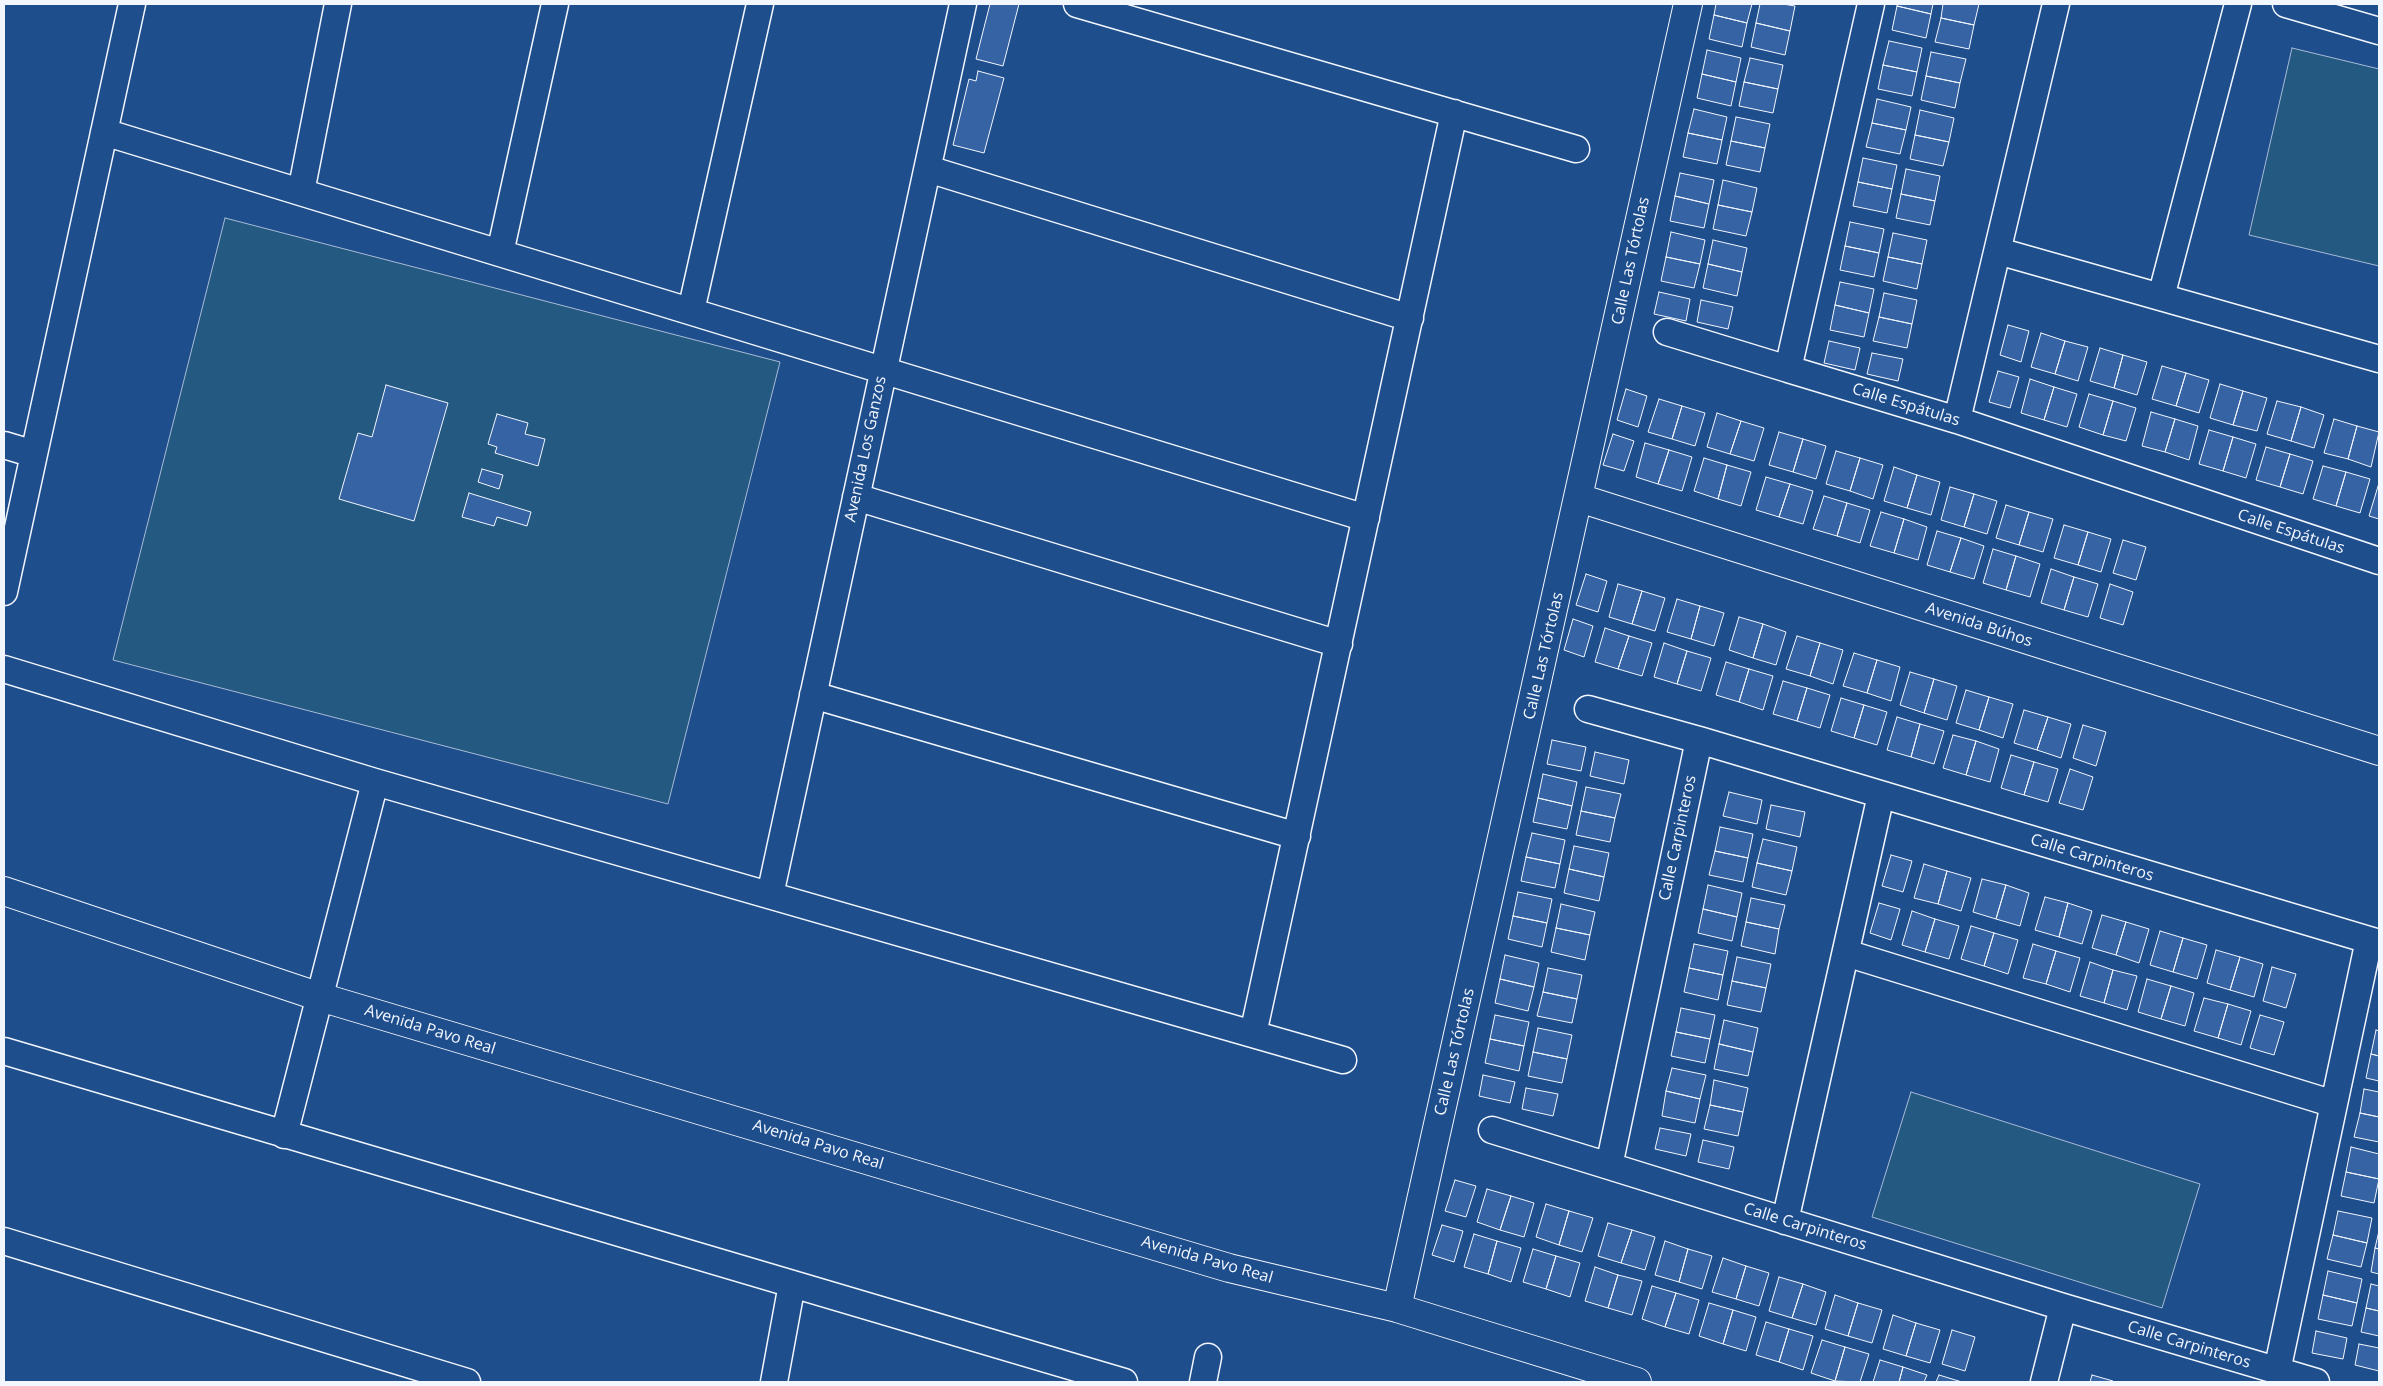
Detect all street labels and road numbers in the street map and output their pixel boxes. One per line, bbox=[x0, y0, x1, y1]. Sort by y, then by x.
street label: Calle Las Tórtolas bbox=[1608, 195, 1654, 327]
street label: Avenida Los Ganzos bbox=[841, 374, 891, 524]
street label: Calle Espátulas bbox=[1850, 380, 1962, 430]
street label: Calle Espátulas bbox=[2235, 506, 2347, 558]
street label: Calle Las Tórtolas bbox=[1520, 590, 1568, 722]
street label: Avenida Búhos bbox=[1923, 599, 2035, 651]
street label: Calle Carpinteros bbox=[1655, 773, 1701, 903]
street label: Calle Carpinteros bbox=[2028, 830, 2156, 886]
street label: Calle Las Tórtolas bbox=[1431, 986, 1479, 1118]
street label: Avenida Pavo Real bbox=[362, 1001, 498, 1059]
street label: Avenida Pavo Real bbox=[750, 1116, 886, 1174]
street label: Calle Carpinteros bbox=[1741, 1199, 1869, 1255]
street label: Avenida Pavo Real bbox=[1139, 1232, 1275, 1288]
street label: Calle Carpinteros bbox=[2125, 1317, 2253, 1373]

